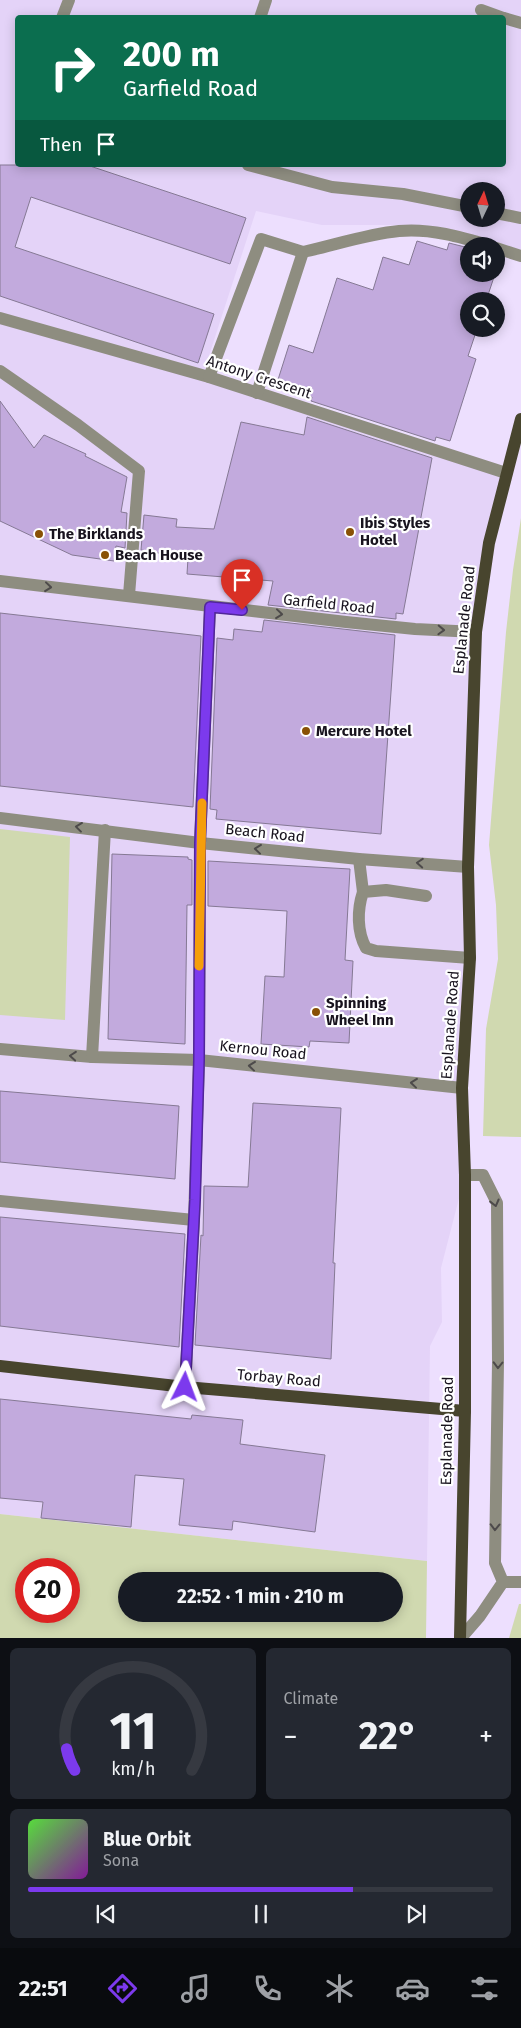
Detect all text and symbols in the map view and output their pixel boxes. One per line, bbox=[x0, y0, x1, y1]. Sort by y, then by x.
text: 200 m bbox=[123, 33, 220, 75]
icon: right bbox=[40, 35, 105, 100]
text: Garfield Road bbox=[123, 75, 258, 102]
icon: arrive bbox=[92, 130, 120, 158]
text: Then bbox=[40, 133, 82, 156]
north arrow bbox=[460, 182, 505, 228]
map controls bbox=[460, 182, 505, 337]
button: sound bbox=[460, 237, 505, 282]
button: search bbox=[460, 292, 505, 337]
street label: Antony Crescent bbox=[204, 352, 314, 403]
place label: Ibis Styles Hotel bbox=[360, 514, 430, 549]
place label: The Birklands bbox=[49, 525, 143, 543]
marker: Ibis Styles Hotel bbox=[344, 526, 356, 538]
marker: The Birklands bbox=[33, 528, 45, 540]
place label: Beach House bbox=[115, 546, 203, 564]
marker: Beach House bbox=[99, 549, 111, 561]
pin bbox=[221, 559, 263, 610]
street label: Esplanade Road bbox=[449, 565, 479, 675]
icon: arrive bbox=[228, 566, 256, 594]
one-way arrow bbox=[45, 581, 53, 592]
street label: Garfield Road bbox=[282, 590, 376, 618]
one-way arrow bbox=[276, 608, 284, 619]
one-way arrow bbox=[437, 625, 445, 636]
place label: Mercure Hotel bbox=[316, 722, 412, 740]
marker: Mercure Hotel bbox=[300, 725, 312, 737]
street label: Beach Road bbox=[224, 820, 306, 846]
one-way arrow bbox=[75, 822, 83, 833]
one-way arrow bbox=[253, 843, 261, 854]
one-way arrow bbox=[415, 858, 423, 869]
street label: Esplanade Road bbox=[437, 970, 463, 1080]
place label: Spinning Wheel Inn bbox=[326, 994, 394, 1029]
marker: Spinning Wheel Inn bbox=[310, 1006, 322, 1018]
street label: Kernou Road bbox=[219, 1036, 307, 1064]
one-way arrow bbox=[68, 1050, 76, 1061]
one-way arrow bbox=[248, 1060, 256, 1071]
one-way arrow bbox=[409, 1078, 417, 1089]
one-way arrow bbox=[489, 1198, 500, 1207]
position arrow bbox=[158, 1360, 210, 1412]
one-way arrow bbox=[493, 1361, 503, 1369]
street label: Torbay Road bbox=[236, 1365, 322, 1391]
street label: Esplanade Road bbox=[437, 1376, 457, 1486]
one-way arrow bbox=[490, 1523, 501, 1531]
speed limit sign: 20 bbox=[15, 1558, 80, 1623]
text: 22:52 · 1 min · 210 m bbox=[177, 1585, 344, 1608]
text: Climate bbox=[284, 1689, 338, 1708]
text: 11 bbox=[109, 1700, 156, 1763]
text: 22° bbox=[359, 1713, 418, 1759]
text: − bbox=[284, 1720, 298, 1753]
text: + bbox=[479, 1720, 493, 1753]
text: km/h bbox=[111, 1758, 155, 1780]
text: Blue Orbit bbox=[103, 1828, 191, 1851]
text: Sona bbox=[103, 1851, 139, 1870]
icon: previous bbox=[92, 1900, 120, 1928]
icon: pause bbox=[247, 1900, 275, 1928]
icon: next bbox=[402, 1900, 430, 1928]
icon: directions bbox=[105, 1971, 140, 2006]
icon: music bbox=[178, 1971, 213, 2006]
icon: phone bbox=[250, 1971, 285, 2006]
icon: climate bbox=[322, 1971, 357, 2006]
icon: car bbox=[395, 1971, 430, 2006]
icon: filters bbox=[467, 1971, 502, 2006]
text: 22:51 bbox=[19, 1975, 68, 2002]

